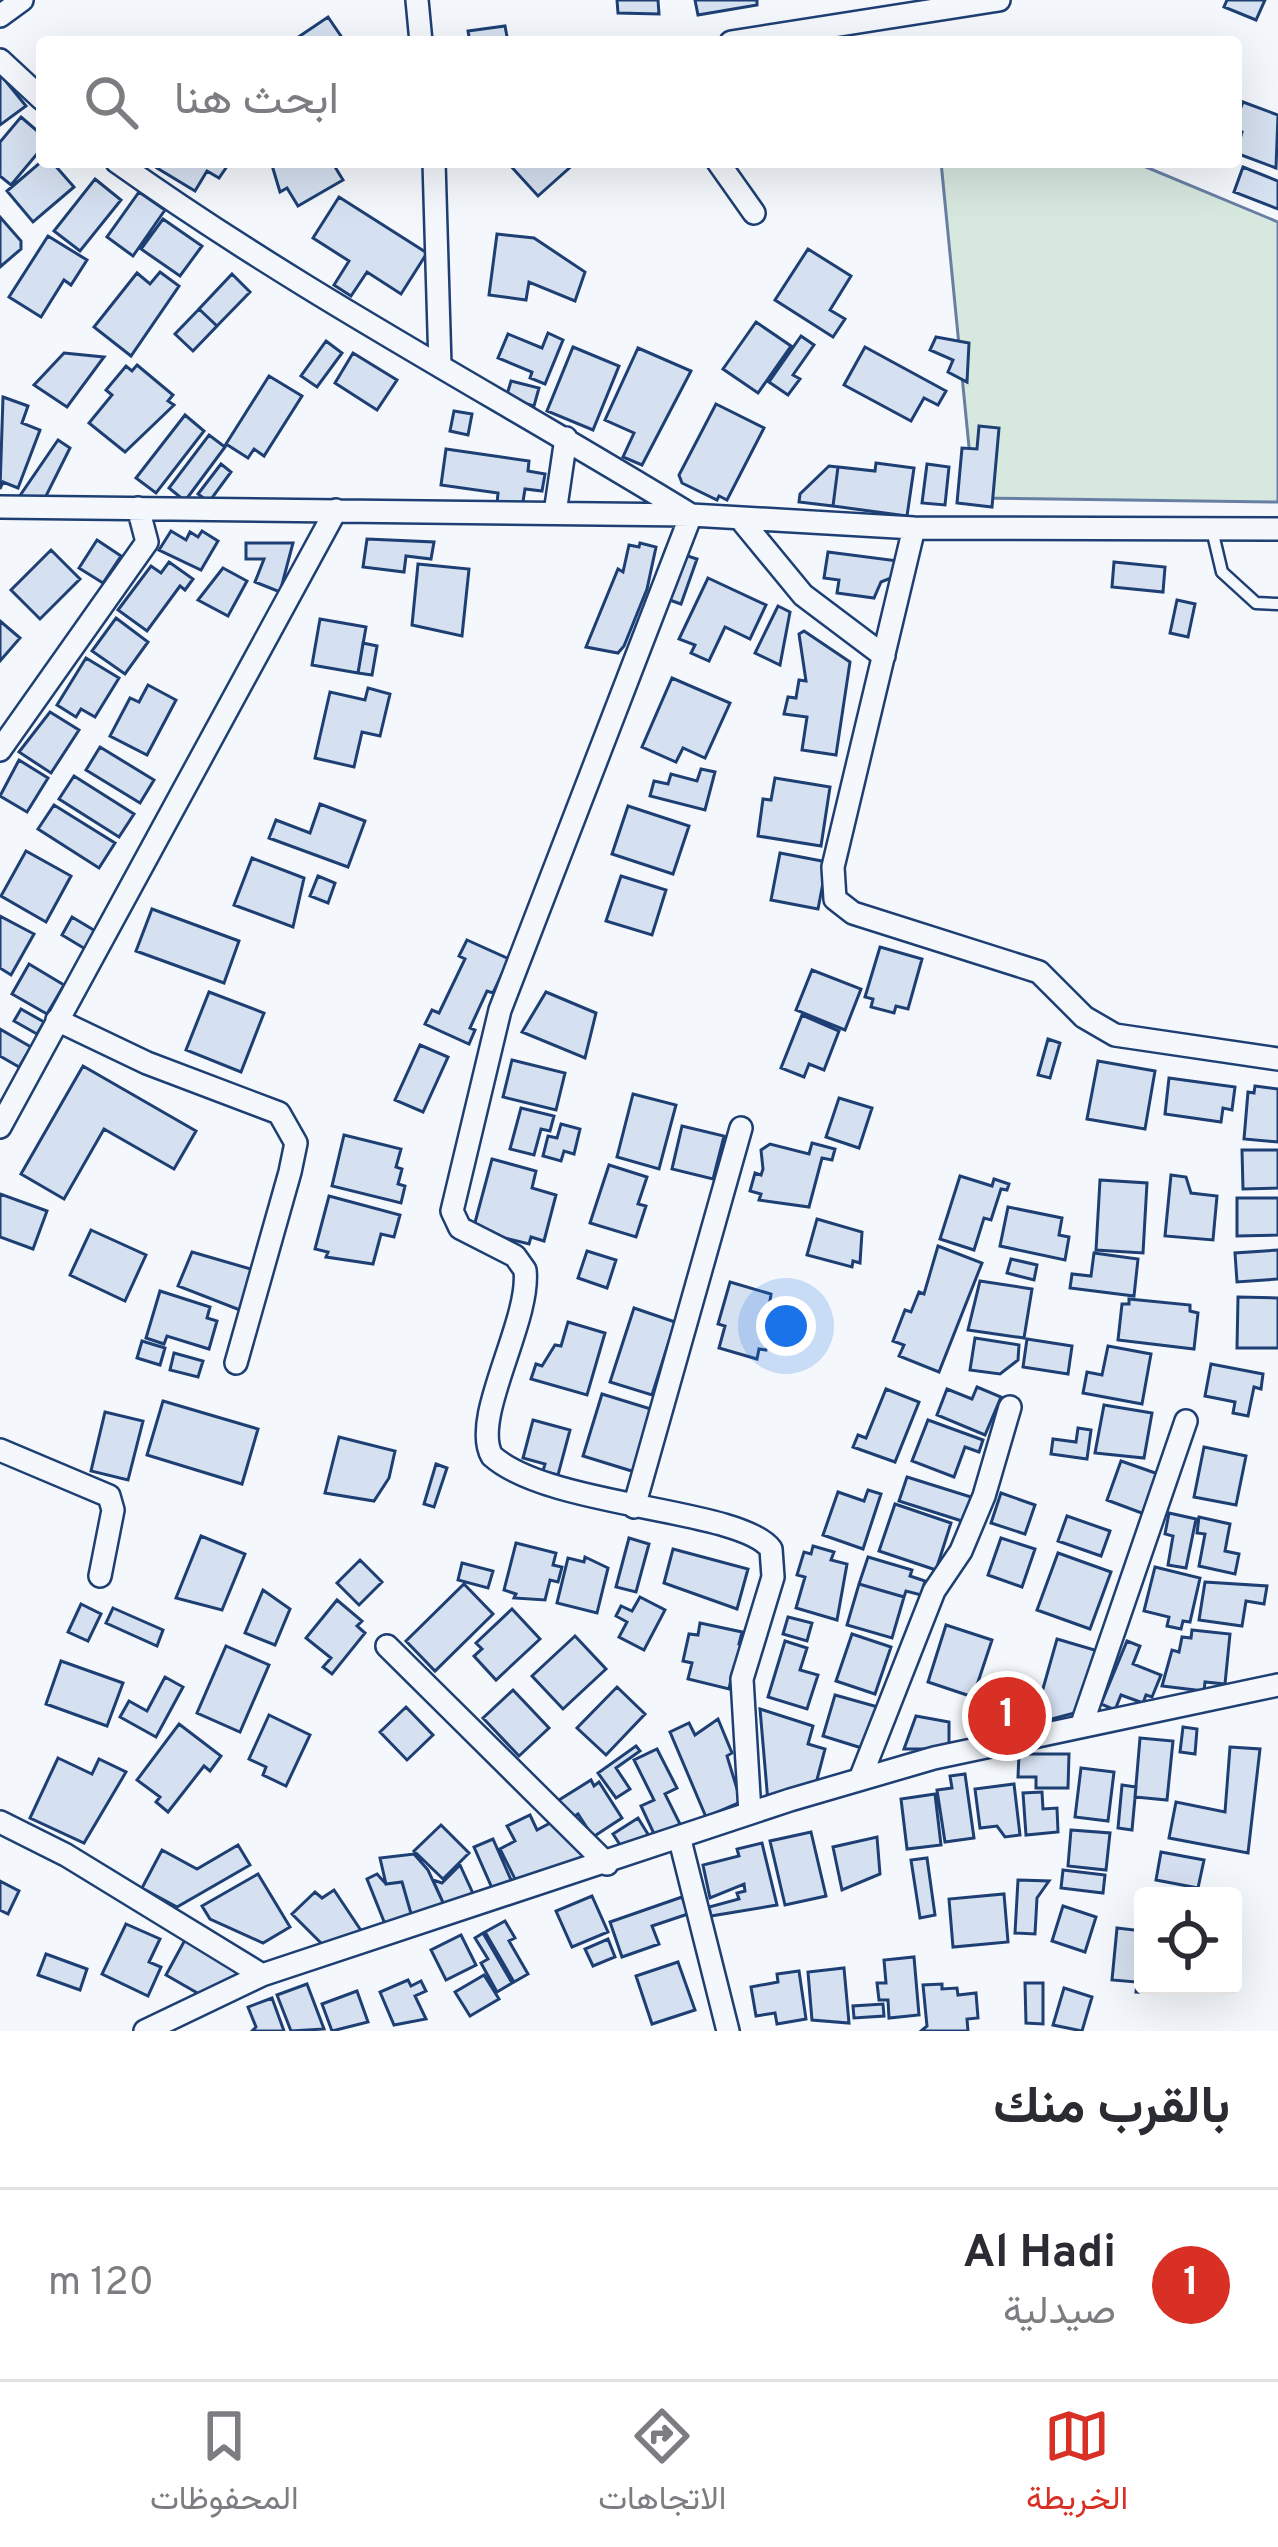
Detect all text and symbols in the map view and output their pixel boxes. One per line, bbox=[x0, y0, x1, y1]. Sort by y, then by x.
search box bbox=[36, 36, 1242, 168]
icon: search bbox=[78, 69, 144, 135]
text: ابحث هنا bbox=[174, 73, 339, 130]
your location bbox=[756, 1296, 816, 1356]
pin: 1 bbox=[968, 1671, 1046, 1761]
map controls bbox=[1134, 1887, 1242, 1995]
button: locate bbox=[1134, 1887, 1242, 1995]
text: بالقرب منك bbox=[993, 2077, 1230, 2142]
text: Al Hadi bbox=[963, 2226, 1116, 2283]
text: 120 m bbox=[48, 2260, 154, 2309]
text: 1 bbox=[1183, 2260, 1199, 2309]
text: صيدلية bbox=[1003, 2289, 1116, 2338]
tab: المحفوظات bbox=[150, 2403, 299, 2527]
tab: الاتجاهات bbox=[598, 2403, 726, 2527]
tab: الخريطة bbox=[1026, 2403, 1128, 2527]

